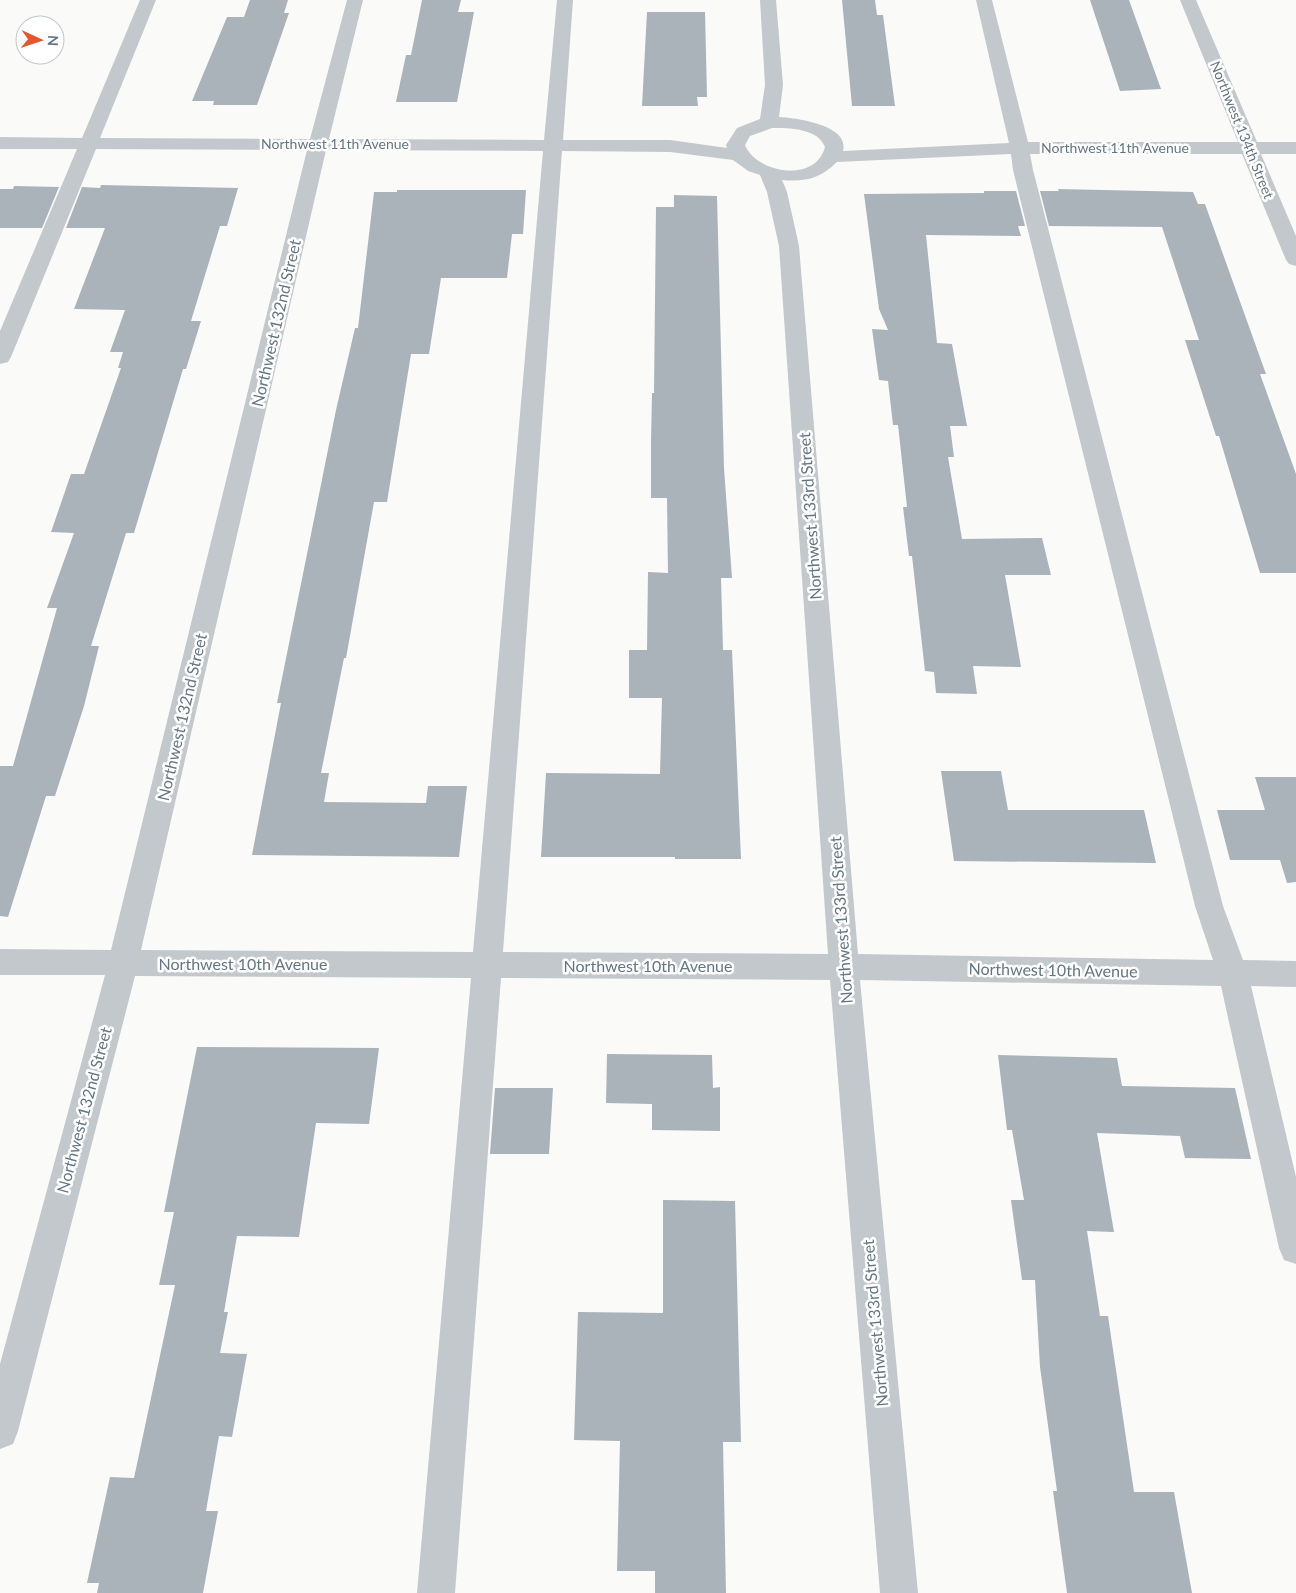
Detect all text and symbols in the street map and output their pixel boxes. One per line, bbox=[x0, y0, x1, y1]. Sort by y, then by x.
north arrow bbox=[15, 15, 65, 65]
text: N bbox=[45, 35, 62, 47]
street label: Northwest 134th Street bbox=[1207, 59, 1278, 201]
street label: Northwest 11th Avenue bbox=[261, 135, 409, 152]
street label: Northwest 11th Avenue bbox=[1041, 139, 1189, 156]
street label: Northwest 132nd Street bbox=[247, 237, 304, 408]
street label: Northwest 133rd Street bbox=[794, 431, 825, 600]
street label: Northwest 132nd Street bbox=[153, 631, 210, 802]
street label: Northwest 133rd Street bbox=[825, 835, 856, 1004]
street label: Northwest 10th Avenue bbox=[159, 954, 327, 973]
street label: Northwest 10th Avenue bbox=[564, 956, 732, 975]
street label: Northwest 10th Avenue bbox=[968, 959, 1138, 980]
street label: Northwest 132nd Street bbox=[52, 1025, 115, 1195]
street label: Northwest 133rd Street bbox=[858, 1238, 891, 1407]

